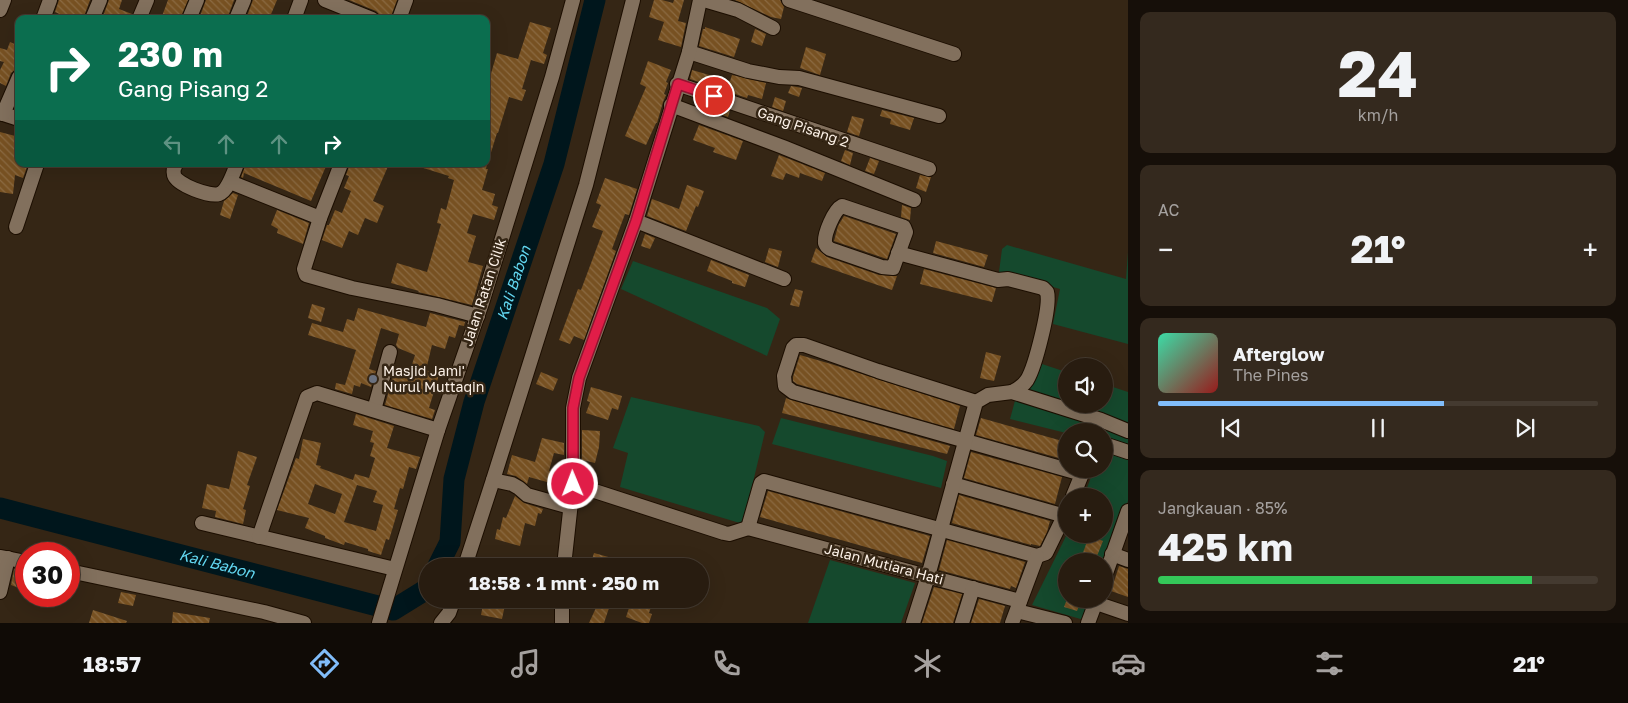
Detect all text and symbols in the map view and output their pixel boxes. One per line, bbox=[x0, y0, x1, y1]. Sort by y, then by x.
text: 230 m bbox=[118, 33, 223, 75]
text: 24 bbox=[1338, 33, 1418, 111]
icon: right bbox=[35, 35, 100, 100]
text: Gang Pisang 2 bbox=[118, 75, 268, 102]
pin bbox=[693, 75, 735, 117]
icon: arrive bbox=[700, 82, 728, 110]
street label: Gang Pisang 2 bbox=[755, 103, 851, 150]
text: km/h bbox=[1358, 105, 1398, 125]
icon: left bbox=[159, 130, 187, 158]
icon: ahead bbox=[212, 130, 240, 158]
icon: ahead bbox=[265, 130, 293, 158]
icon: right bbox=[318, 130, 346, 158]
text: AC bbox=[1158, 200, 1179, 220]
text: 21° bbox=[1351, 226, 1406, 271]
text: − bbox=[1158, 233, 1173, 266]
text: + bbox=[1583, 233, 1598, 266]
street label: Jalan Ratan Cilik bbox=[458, 236, 509, 348]
water label: Kali Babon bbox=[492, 242, 534, 322]
text: Afterglow bbox=[1233, 342, 1324, 365]
map controls bbox=[1058, 358, 1113, 608]
button: sound bbox=[1058, 358, 1113, 413]
place label: Masjid Jami' Nurul Muttaqin bbox=[383, 362, 484, 395]
text: The Pines bbox=[1233, 365, 1308, 385]
marker: Masjid Jami' Nurul Muttaqin bbox=[367, 373, 379, 385]
icon: previous bbox=[1217, 414, 1245, 442]
icon: pause bbox=[1364, 414, 1392, 442]
icon: next bbox=[1511, 414, 1539, 442]
button: search bbox=[1058, 423, 1113, 478]
position arrow bbox=[546, 457, 598, 509]
button: + bbox=[1058, 488, 1113, 543]
text: Jangkauan · 85% bbox=[1158, 498, 1287, 518]
text: 425 km bbox=[1158, 524, 1293, 569]
street label: Jalan Mutiara Hati bbox=[823, 539, 945, 588]
speed limit sign: 30 bbox=[15, 542, 80, 607]
water label: Kali Babon bbox=[177, 545, 257, 582]
button: − bbox=[1058, 553, 1113, 608]
text: 18:58 · 1 mnt · 250 m bbox=[469, 571, 659, 594]
icon: directions bbox=[307, 646, 342, 681]
icon: music bbox=[508, 646, 543, 681]
icon: phone bbox=[709, 646, 744, 681]
icon: climate bbox=[910, 646, 945, 681]
icon: car bbox=[1111, 646, 1146, 681]
icon: filters bbox=[1312, 646, 1347, 681]
text: 18:57 bbox=[83, 650, 141, 677]
text: 21° bbox=[1513, 650, 1545, 677]

